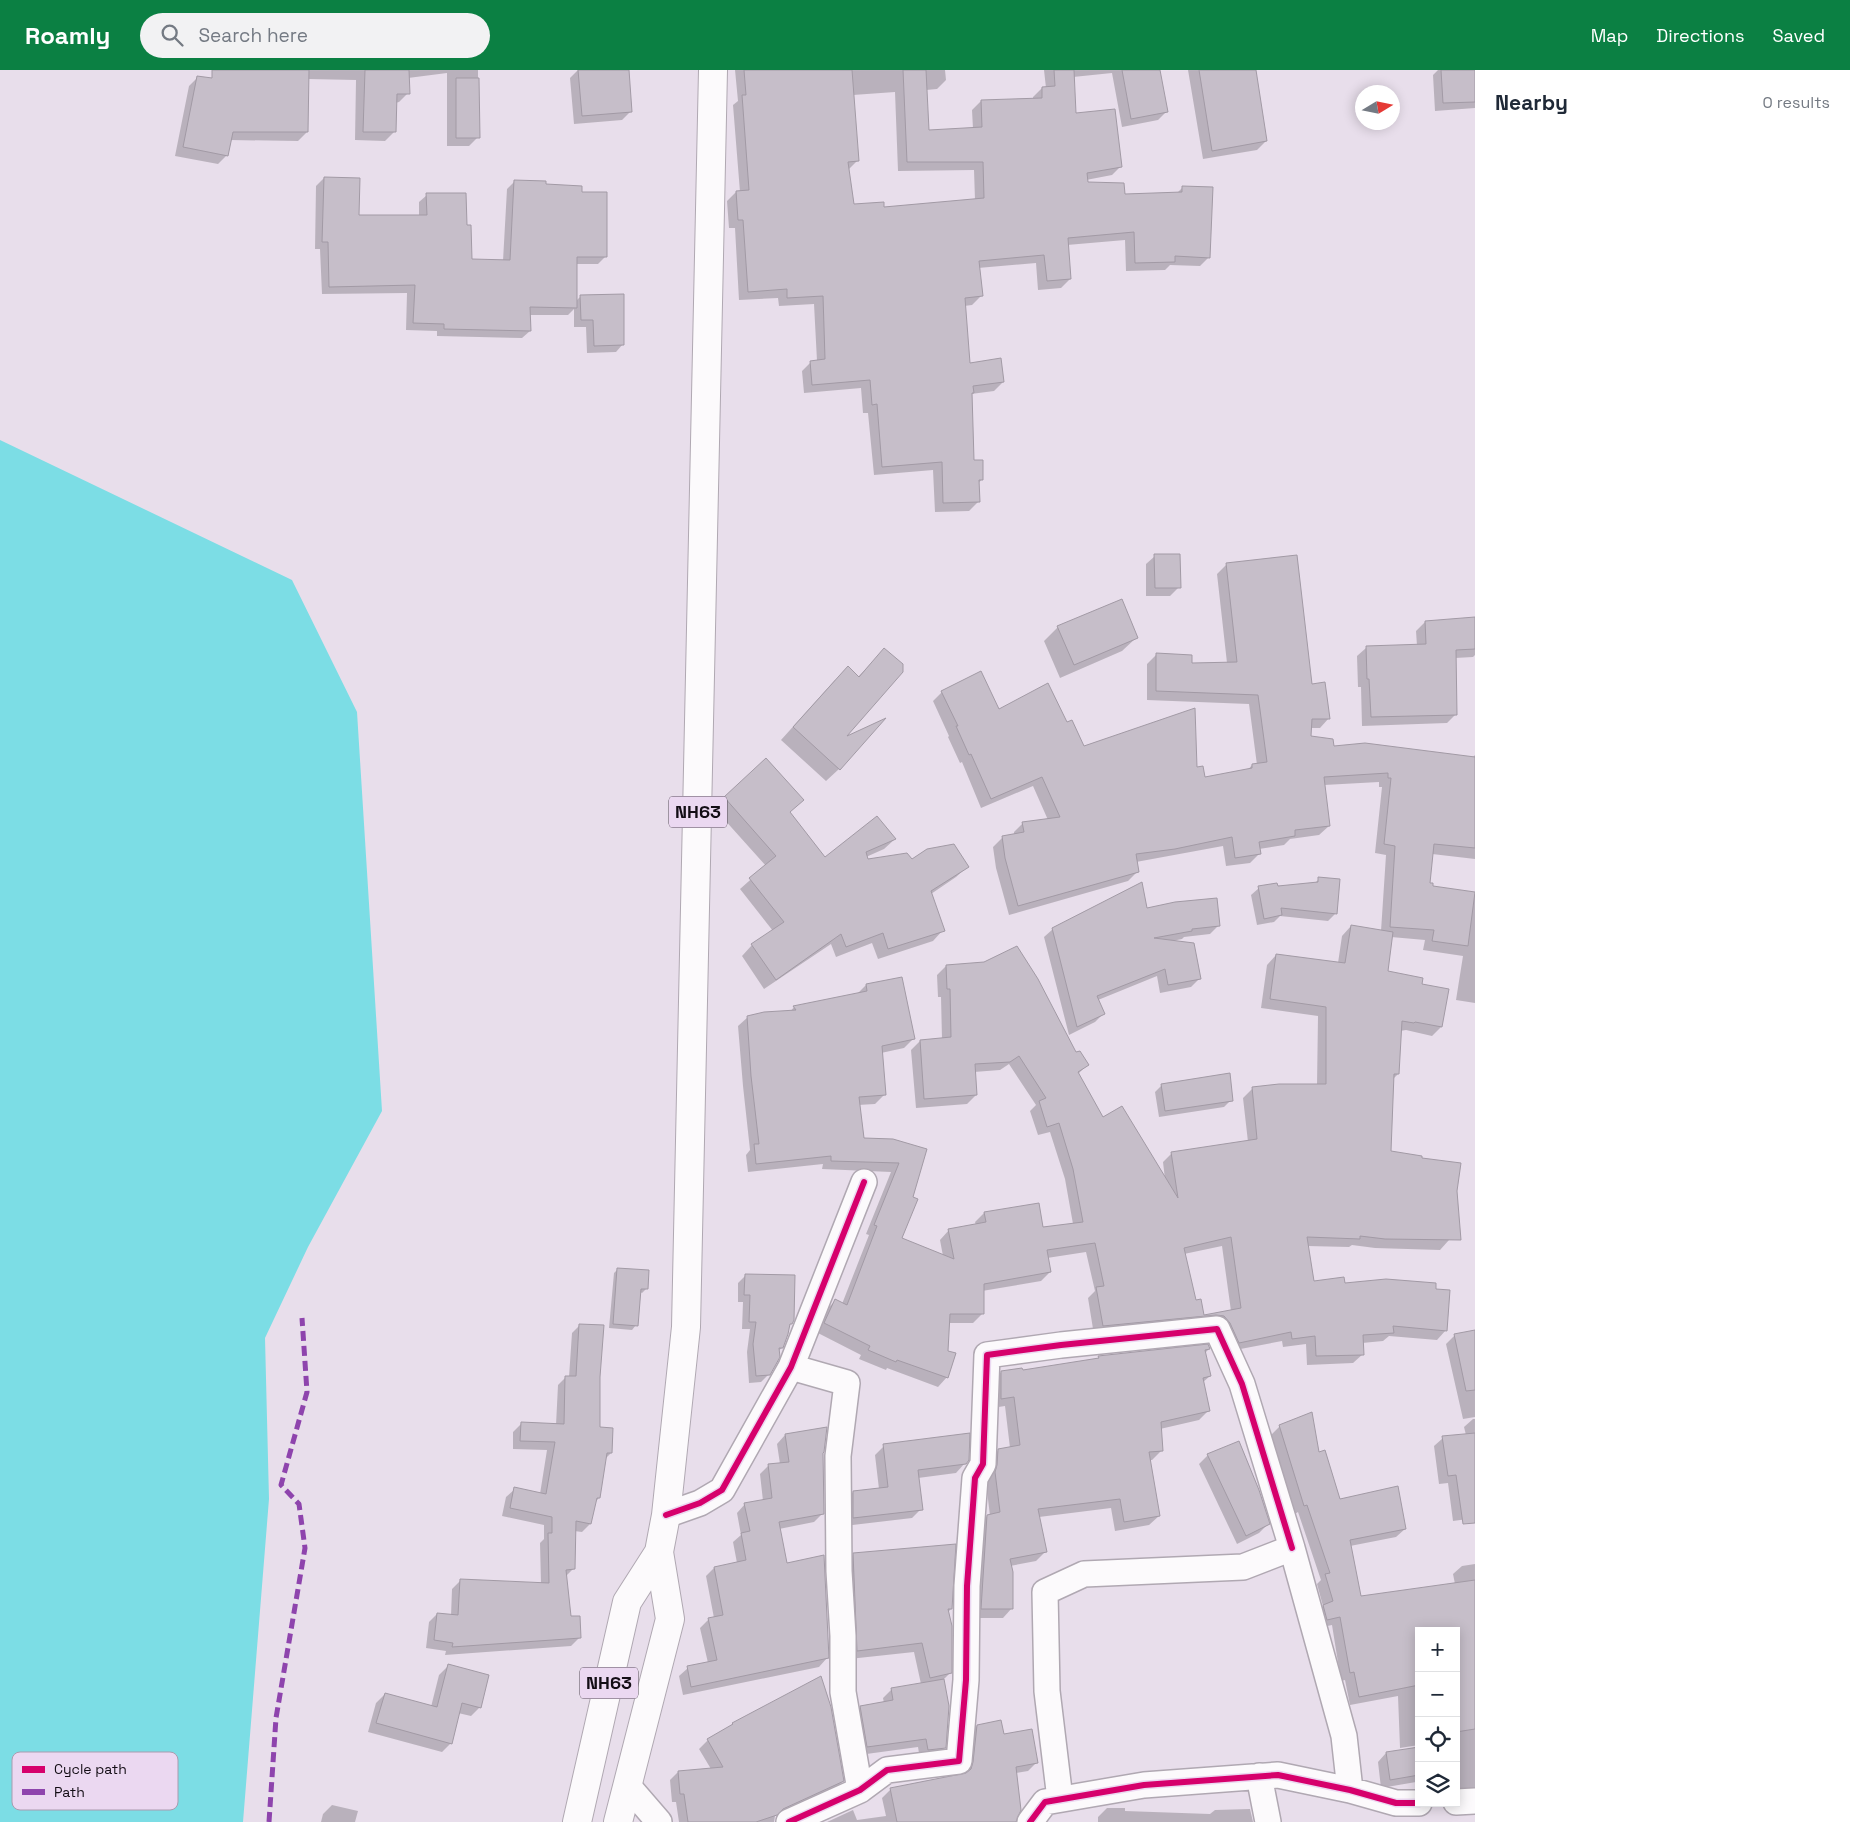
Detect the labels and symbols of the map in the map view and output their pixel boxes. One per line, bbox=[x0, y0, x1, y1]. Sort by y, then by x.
north arrow bbox=[1355, 85, 1400, 130]
road number: NH63 bbox=[669, 796, 727, 828]
road number: NH63 bbox=[580, 1668, 638, 1699]
legend bbox=[12, 1752, 178, 1810]
text: Cycle path bbox=[54, 1760, 127, 1778]
text: Path bbox=[54, 1783, 85, 1801]

